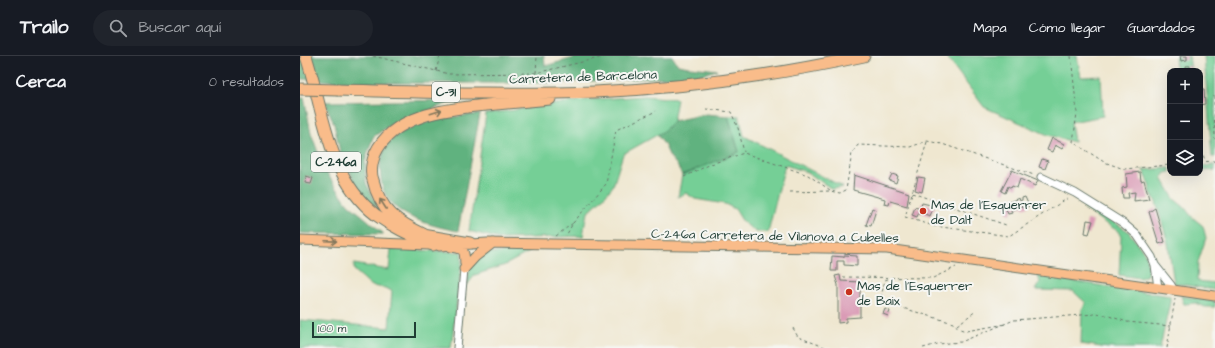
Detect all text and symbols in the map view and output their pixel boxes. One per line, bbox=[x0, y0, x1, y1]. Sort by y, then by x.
search box bbox=[93, 10, 373, 46]
text: Trailo bbox=[20, 14, 69, 41]
icon: search bbox=[107, 17, 129, 39]
text: Buscar aquí bbox=[139, 17, 221, 38]
text: Mapa bbox=[973, 18, 1007, 38]
text: Cómo llegar bbox=[1029, 18, 1105, 38]
text: Guardados bbox=[1127, 18, 1195, 38]
street label: Carretera de Barcelona bbox=[509, 65, 658, 89]
map controls bbox=[1167, 68, 1203, 176]
button: + bbox=[1167, 68, 1203, 104]
text: Cerca bbox=[16, 70, 66, 94]
text: 0 resultados bbox=[209, 73, 284, 91]
road number: C-31 bbox=[432, 82, 460, 102]
button: − bbox=[1167, 104, 1203, 140]
one-way arrow bbox=[430, 108, 443, 115]
button: layers bbox=[1167, 140, 1203, 176]
road number: C-246a bbox=[311, 152, 361, 172]
place label: Mas de l'Esquerrer de Dalt bbox=[931, 196, 1046, 229]
one-way arrow bbox=[378, 198, 386, 210]
marker: Mas de l'Esquerrer de Dalt bbox=[918, 206, 928, 216]
street label: C-246a Carretera de Vilanova a Cubelles bbox=[651, 225, 899, 247]
one-way arrow bbox=[324, 237, 337, 245]
place label: Mas de l'Esquerrer de Baix bbox=[857, 277, 972, 310]
marker: Mas de l'Esquerrer de Baix bbox=[844, 287, 854, 297]
scale bar bbox=[312, 320, 416, 339]
text: 100 m bbox=[318, 321, 346, 336]

